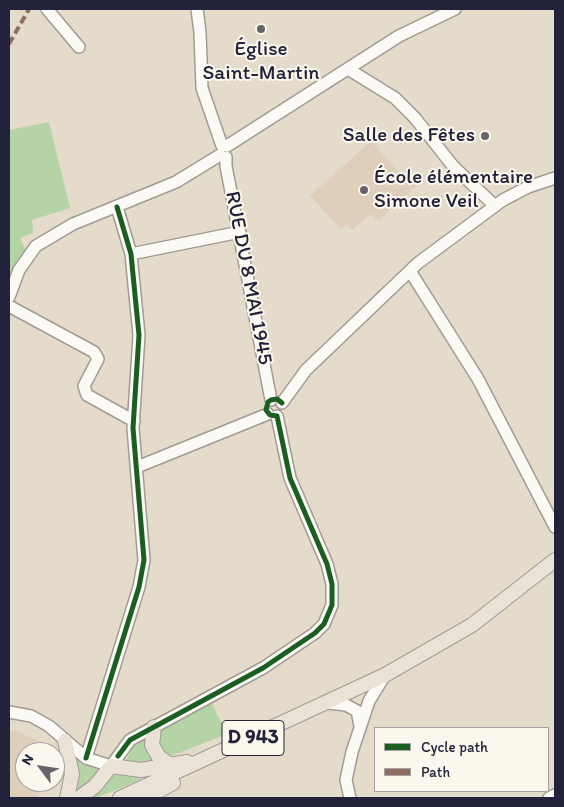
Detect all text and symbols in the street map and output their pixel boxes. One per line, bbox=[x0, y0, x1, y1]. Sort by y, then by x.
marker: Église Saint-Martin bbox=[255, 23, 267, 35]
place label: Église Saint-Martin bbox=[203, 37, 319, 87]
place label: Salle des Fêtes bbox=[343, 123, 475, 149]
marker: Salle des Fêtes bbox=[479, 130, 491, 142]
place label: École élémentaire Simone Veil bbox=[374, 165, 533, 215]
marker: École élémentaire Simone Veil bbox=[358, 184, 370, 196]
street label: RUE DU 8 MAI 1945 bbox=[219, 189, 277, 367]
road number: D 943 bbox=[222, 720, 284, 756]
legend bbox=[374, 727, 549, 792]
text: Cycle path bbox=[421, 738, 488, 756]
north arrow bbox=[15, 742, 65, 792]
text: N bbox=[18, 751, 37, 768]
text: Path bbox=[421, 763, 450, 781]

